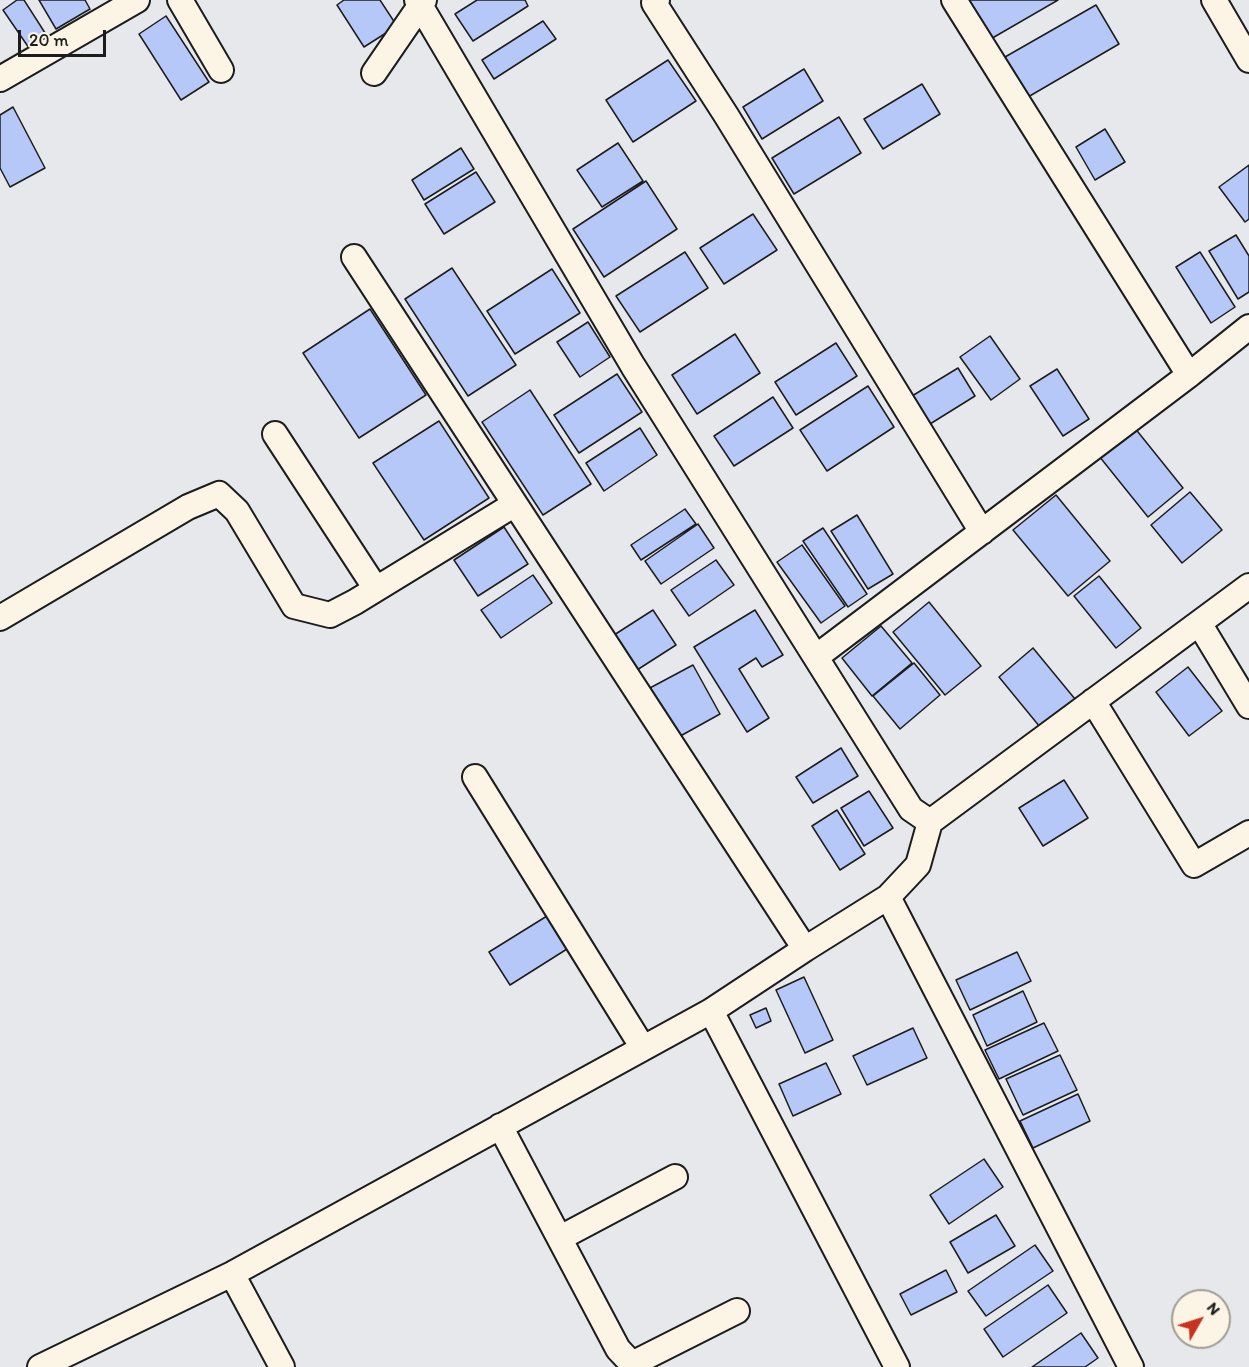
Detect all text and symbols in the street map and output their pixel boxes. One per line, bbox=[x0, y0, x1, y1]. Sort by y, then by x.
scale bar bbox=[21, 18, 110, 56]
text: 20 m bbox=[29, 29, 69, 51]
north arrow bbox=[1171, 1289, 1231, 1349]
text: N bbox=[1203, 1298, 1225, 1319]

